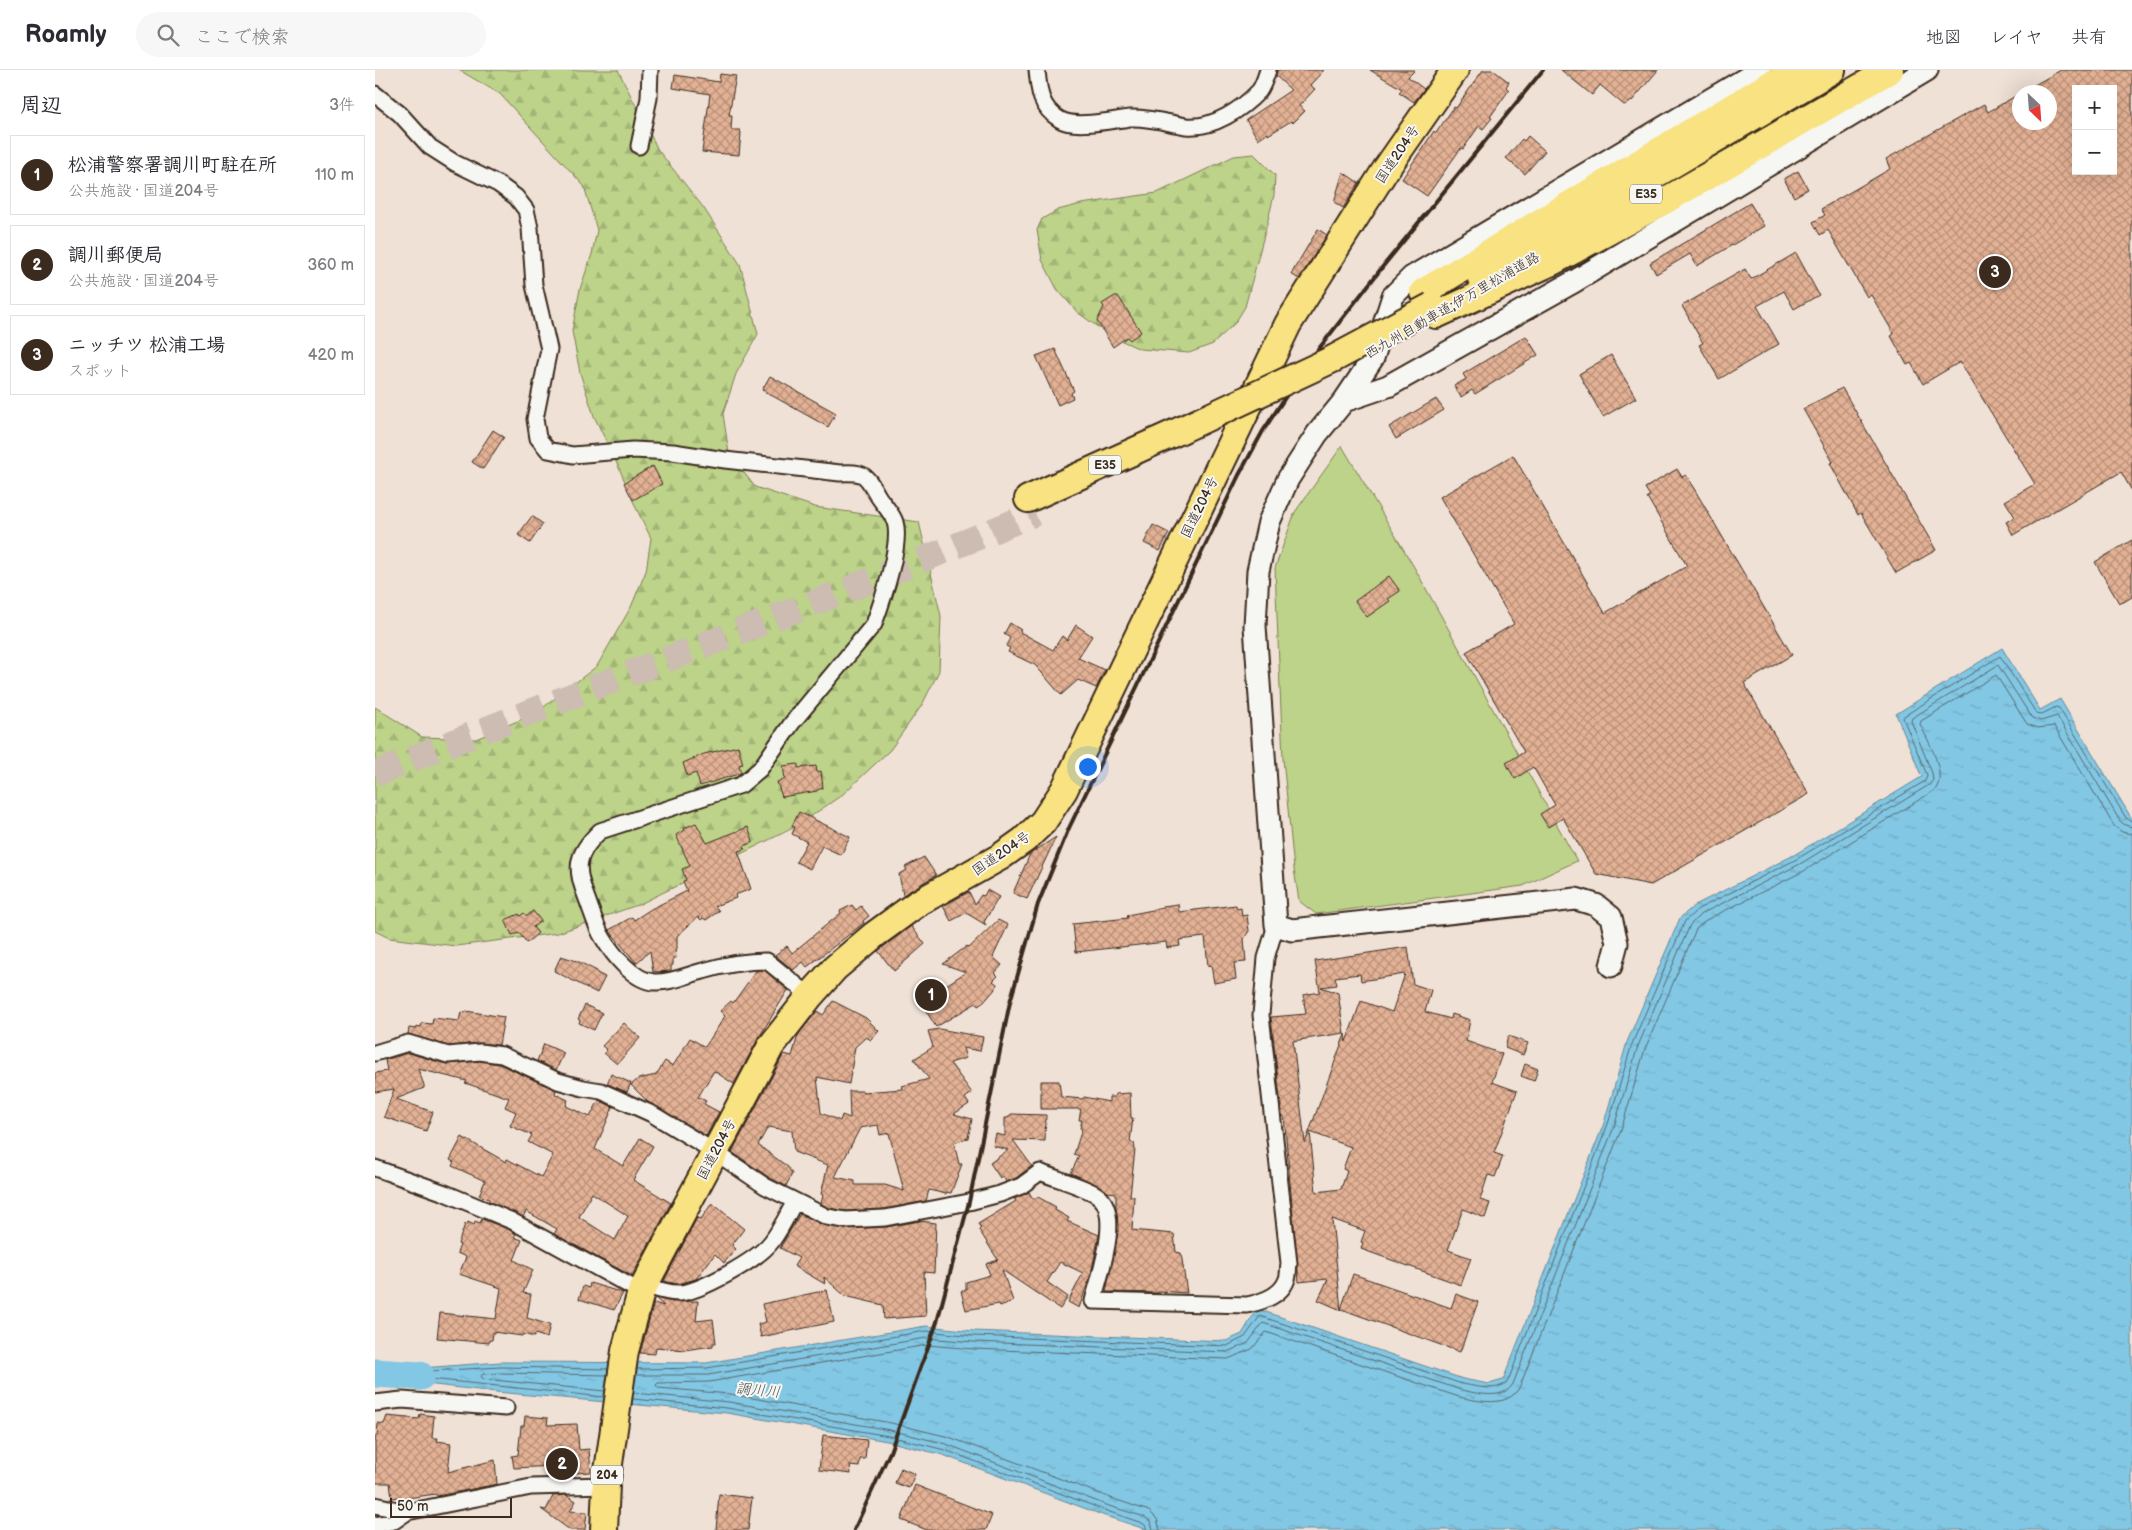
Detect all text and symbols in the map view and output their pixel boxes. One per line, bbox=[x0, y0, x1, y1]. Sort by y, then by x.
search box bbox=[136, 12, 486, 57]
text: Roamly bbox=[25, 20, 106, 49]
icon: search bbox=[154, 21, 182, 49]
text: ここで検索 bbox=[194, 26, 289, 49]
text: 地図 bbox=[1926, 27, 1962, 48]
text: レイヤ bbox=[1990, 27, 2043, 48]
text: 共有 bbox=[2071, 27, 2107, 48]
north arrow bbox=[2012, 85, 2057, 130]
map controls bbox=[2072, 85, 2117, 175]
button: + bbox=[2072, 85, 2117, 130]
text: 周辺 bbox=[20, 93, 62, 118]
text: 3件 bbox=[329, 96, 355, 115]
street label: 国道204号 bbox=[1372, 122, 1423, 187]
button: − bbox=[2072, 130, 2117, 175]
text: 松浦警察署調川町駐在所 bbox=[68, 154, 277, 177]
text: 1 bbox=[34, 166, 40, 185]
text: 110 m bbox=[315, 166, 354, 185]
text: 公共施設 · 国道204号 bbox=[68, 182, 219, 201]
road number: E35 bbox=[1630, 185, 1662, 204]
text: 調川郵便局 bbox=[68, 244, 163, 267]
street label: 西九州自動車道;伊万里松浦道路 bbox=[1362, 248, 1543, 363]
pin: 3 bbox=[1979, 253, 2011, 291]
text: 2 bbox=[32, 256, 42, 275]
text: 360 m bbox=[307, 256, 354, 275]
text: 公共施設 · 国道204号 bbox=[68, 272, 219, 291]
text: ニッチツ 松浦工場 bbox=[68, 334, 225, 357]
text: 3 bbox=[32, 346, 42, 365]
text: 420 m bbox=[308, 346, 354, 365]
text: スポット bbox=[68, 362, 132, 381]
road number: E35 bbox=[1089, 456, 1121, 474]
street label: 国道204号 bbox=[1177, 473, 1222, 541]
your location bbox=[1075, 754, 1101, 780]
street label: 国道204号 bbox=[969, 828, 1034, 879]
pin: 1 bbox=[915, 976, 947, 1014]
street label: 国道204号 bbox=[693, 1116, 740, 1183]
water label: 調川川 bbox=[735, 1379, 781, 1402]
pin: 2 bbox=[546, 1445, 578, 1483]
road number: 204 bbox=[591, 1466, 623, 1484]
scale bar bbox=[390, 1495, 513, 1518]
text: 50 m bbox=[397, 1498, 429, 1515]

